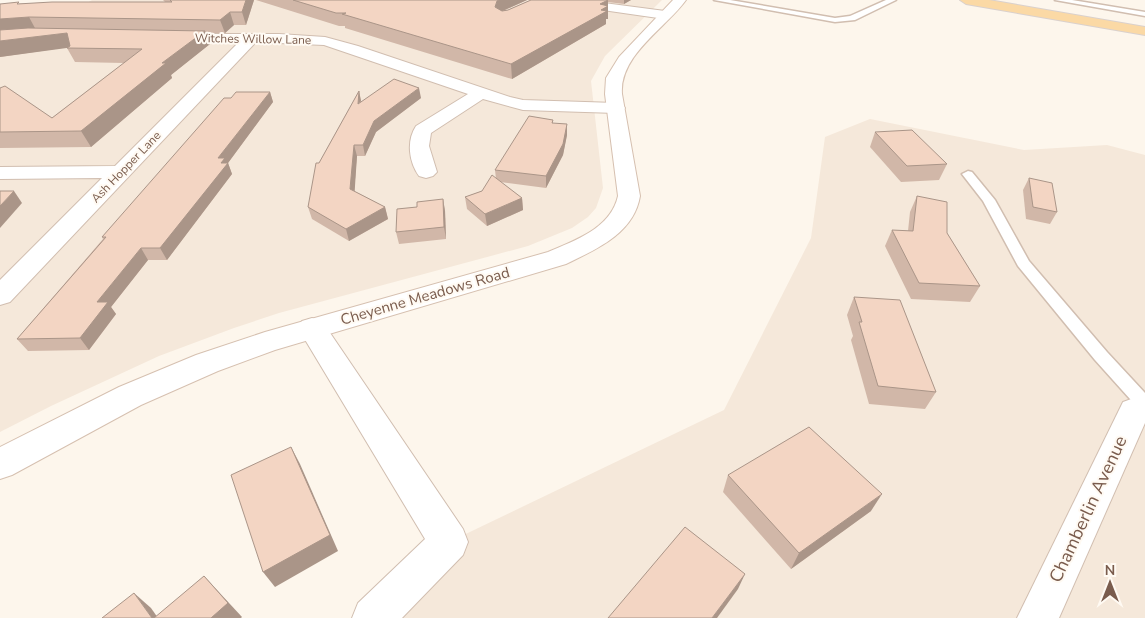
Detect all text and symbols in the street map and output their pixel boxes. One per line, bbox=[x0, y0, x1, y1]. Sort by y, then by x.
street label: Witches Willow Lane bbox=[195, 30, 311, 48]
street label: Ash Hopper Lane bbox=[88, 128, 164, 206]
street label: Cheyenne Meadows Road bbox=[338, 262, 512, 330]
street label: Chamberlin Avenue bbox=[1043, 432, 1133, 586]
north arrow bbox=[1085, 558, 1135, 608]
text: N bbox=[1105, 561, 1115, 580]

